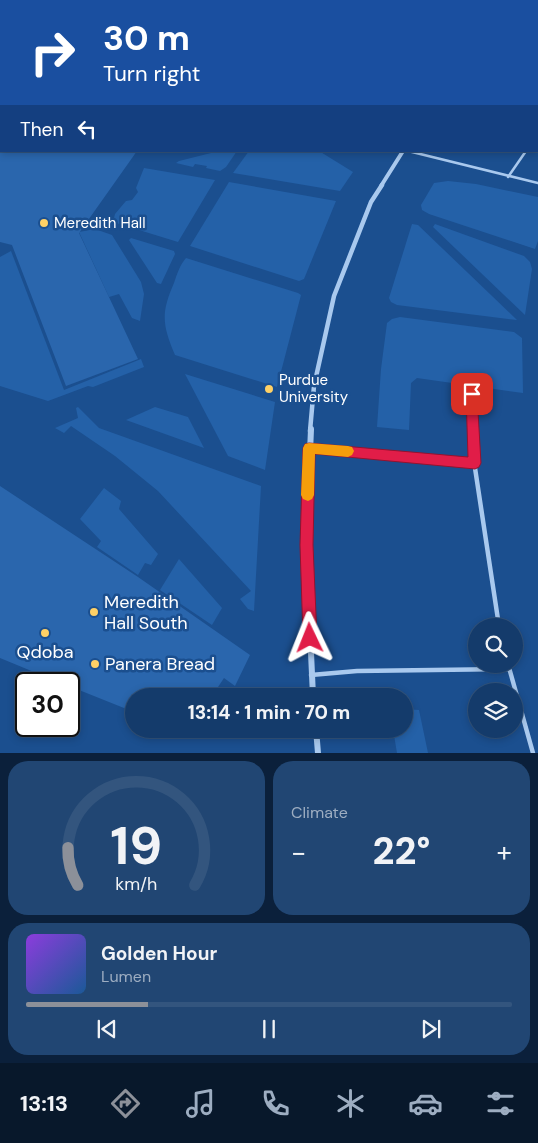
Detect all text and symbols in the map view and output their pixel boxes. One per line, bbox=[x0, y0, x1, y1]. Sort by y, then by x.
text: 30 m bbox=[103, 15, 190, 61]
icon: right bbox=[20, 20, 85, 85]
text: Turn right bbox=[103, 59, 200, 88]
icon: left bbox=[73, 115, 101, 143]
text: Then bbox=[20, 117, 63, 142]
place label: Meredith Hall bbox=[54, 213, 146, 233]
marker: Meredith Hall bbox=[38, 217, 50, 229]
place label: Purdue University bbox=[279, 370, 349, 407]
pin bbox=[451, 373, 493, 415]
icon: arrive bbox=[458, 380, 486, 408]
marker: Purdue University bbox=[263, 383, 275, 395]
place label: Meredith Hall South bbox=[104, 590, 188, 635]
marker: Meredith Hall South bbox=[88, 606, 100, 618]
position arrow bbox=[283, 611, 335, 663]
map controls bbox=[468, 618, 523, 738]
button: search bbox=[468, 618, 523, 673]
marker: Qdoba bbox=[39, 627, 51, 639]
place label: Qdoba bbox=[17, 640, 73, 664]
place label: Panera Bread bbox=[105, 652, 215, 676]
marker: Panera Bread bbox=[89, 658, 101, 670]
speed limit sign: 30 bbox=[15, 672, 80, 737]
button: layers bbox=[468, 683, 523, 738]
text: 13:14 · 1 min · 70 m bbox=[188, 700, 350, 725]
text: Climate bbox=[291, 802, 348, 823]
text: 19 bbox=[111, 812, 162, 880]
text: 22° bbox=[373, 826, 430, 876]
text: − bbox=[291, 834, 306, 871]
text: + bbox=[497, 834, 512, 871]
text: km/h bbox=[115, 872, 158, 896]
text: Golden Hour bbox=[101, 941, 217, 966]
text: Lumen bbox=[101, 966, 151, 987]
icon: previous bbox=[93, 1015, 121, 1043]
icon: pause bbox=[255, 1015, 283, 1043]
icon: next bbox=[417, 1015, 445, 1043]
icon: directions bbox=[108, 1086, 143, 1121]
icon: music bbox=[183, 1086, 218, 1121]
icon: phone bbox=[258, 1086, 293, 1121]
icon: climate bbox=[333, 1086, 368, 1121]
icon: car bbox=[408, 1086, 443, 1121]
icon: filters bbox=[483, 1086, 518, 1121]
text: 13:13 bbox=[20, 1089, 68, 1118]

